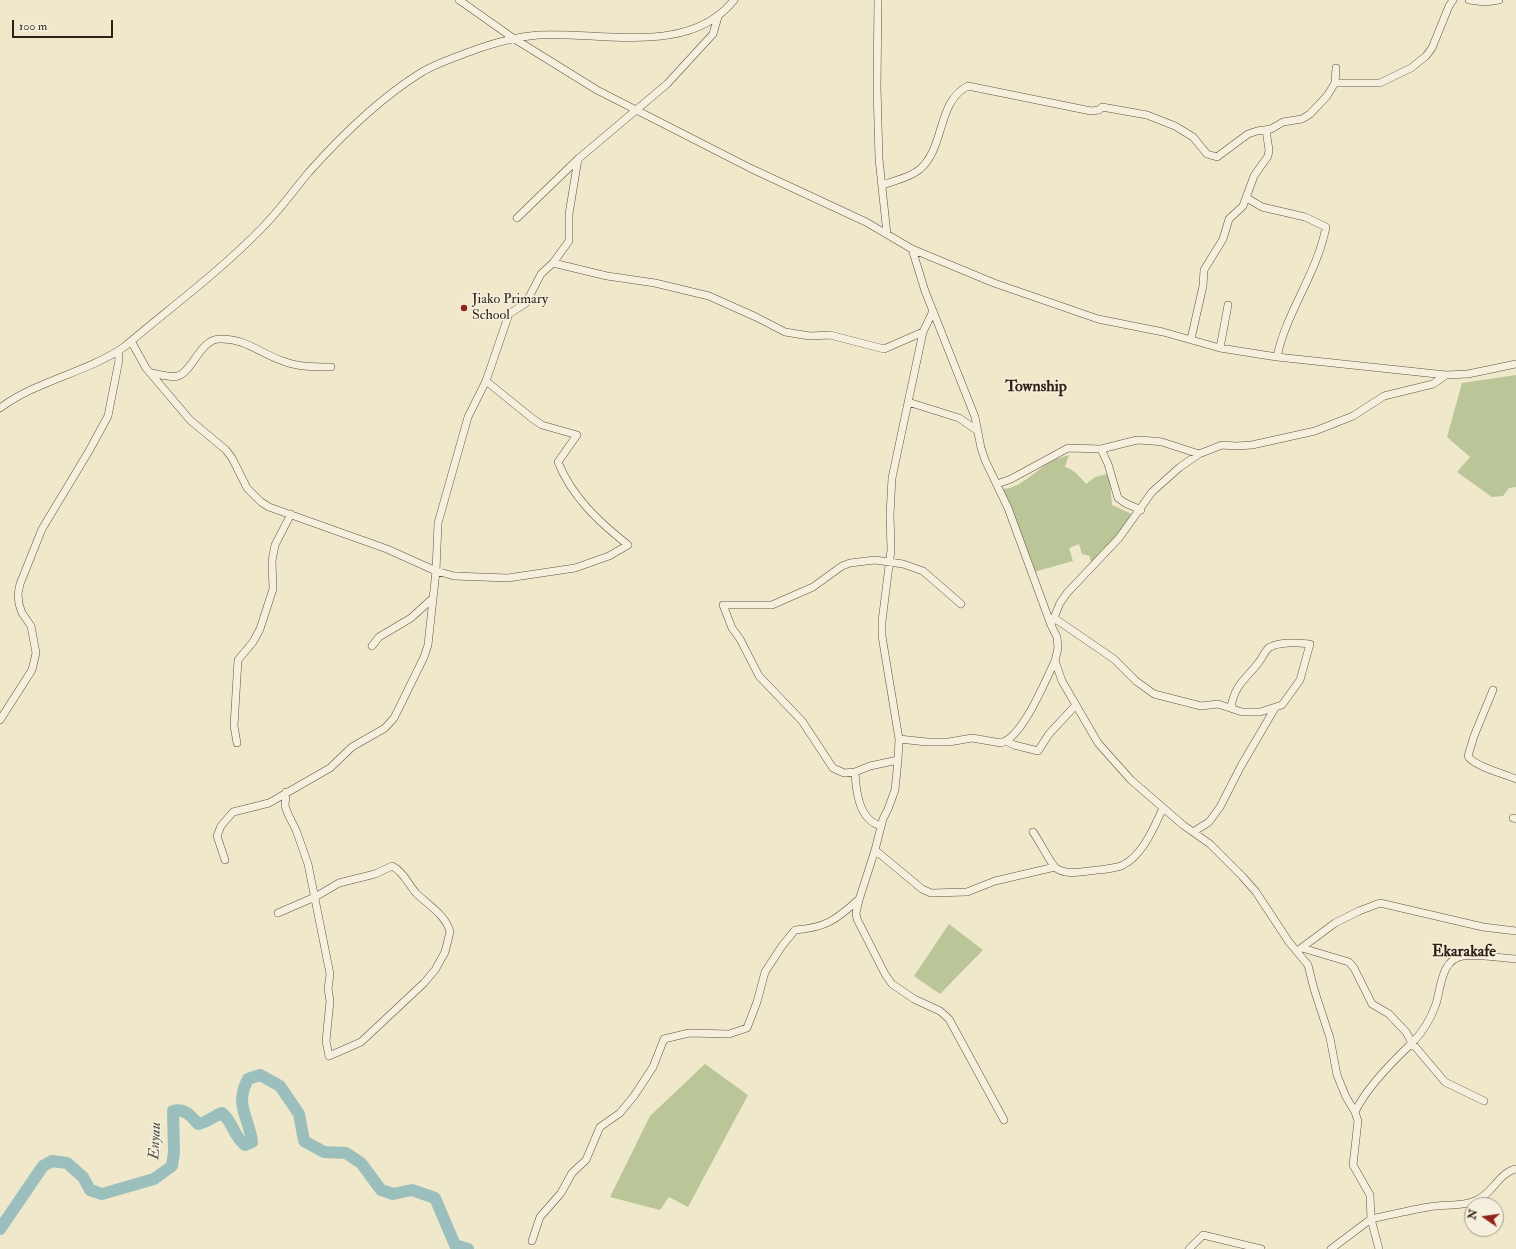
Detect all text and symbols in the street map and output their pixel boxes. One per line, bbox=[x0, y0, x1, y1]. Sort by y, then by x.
scale bar bbox=[14, 12, 115, 38]
text: 100 m bbox=[19, 19, 47, 34]
place label: Jiako Primary School bbox=[472, 292, 548, 324]
marker: Jiako Primary School bbox=[459, 303, 469, 313]
district label: Township bbox=[1005, 378, 1067, 398]
district label: Ekarakafe bbox=[1432, 943, 1496, 963]
water label: Enyau bbox=[146, 1122, 166, 1160]
north arrow bbox=[1464, 1197, 1504, 1237]
text: N bbox=[1465, 1208, 1480, 1221]

